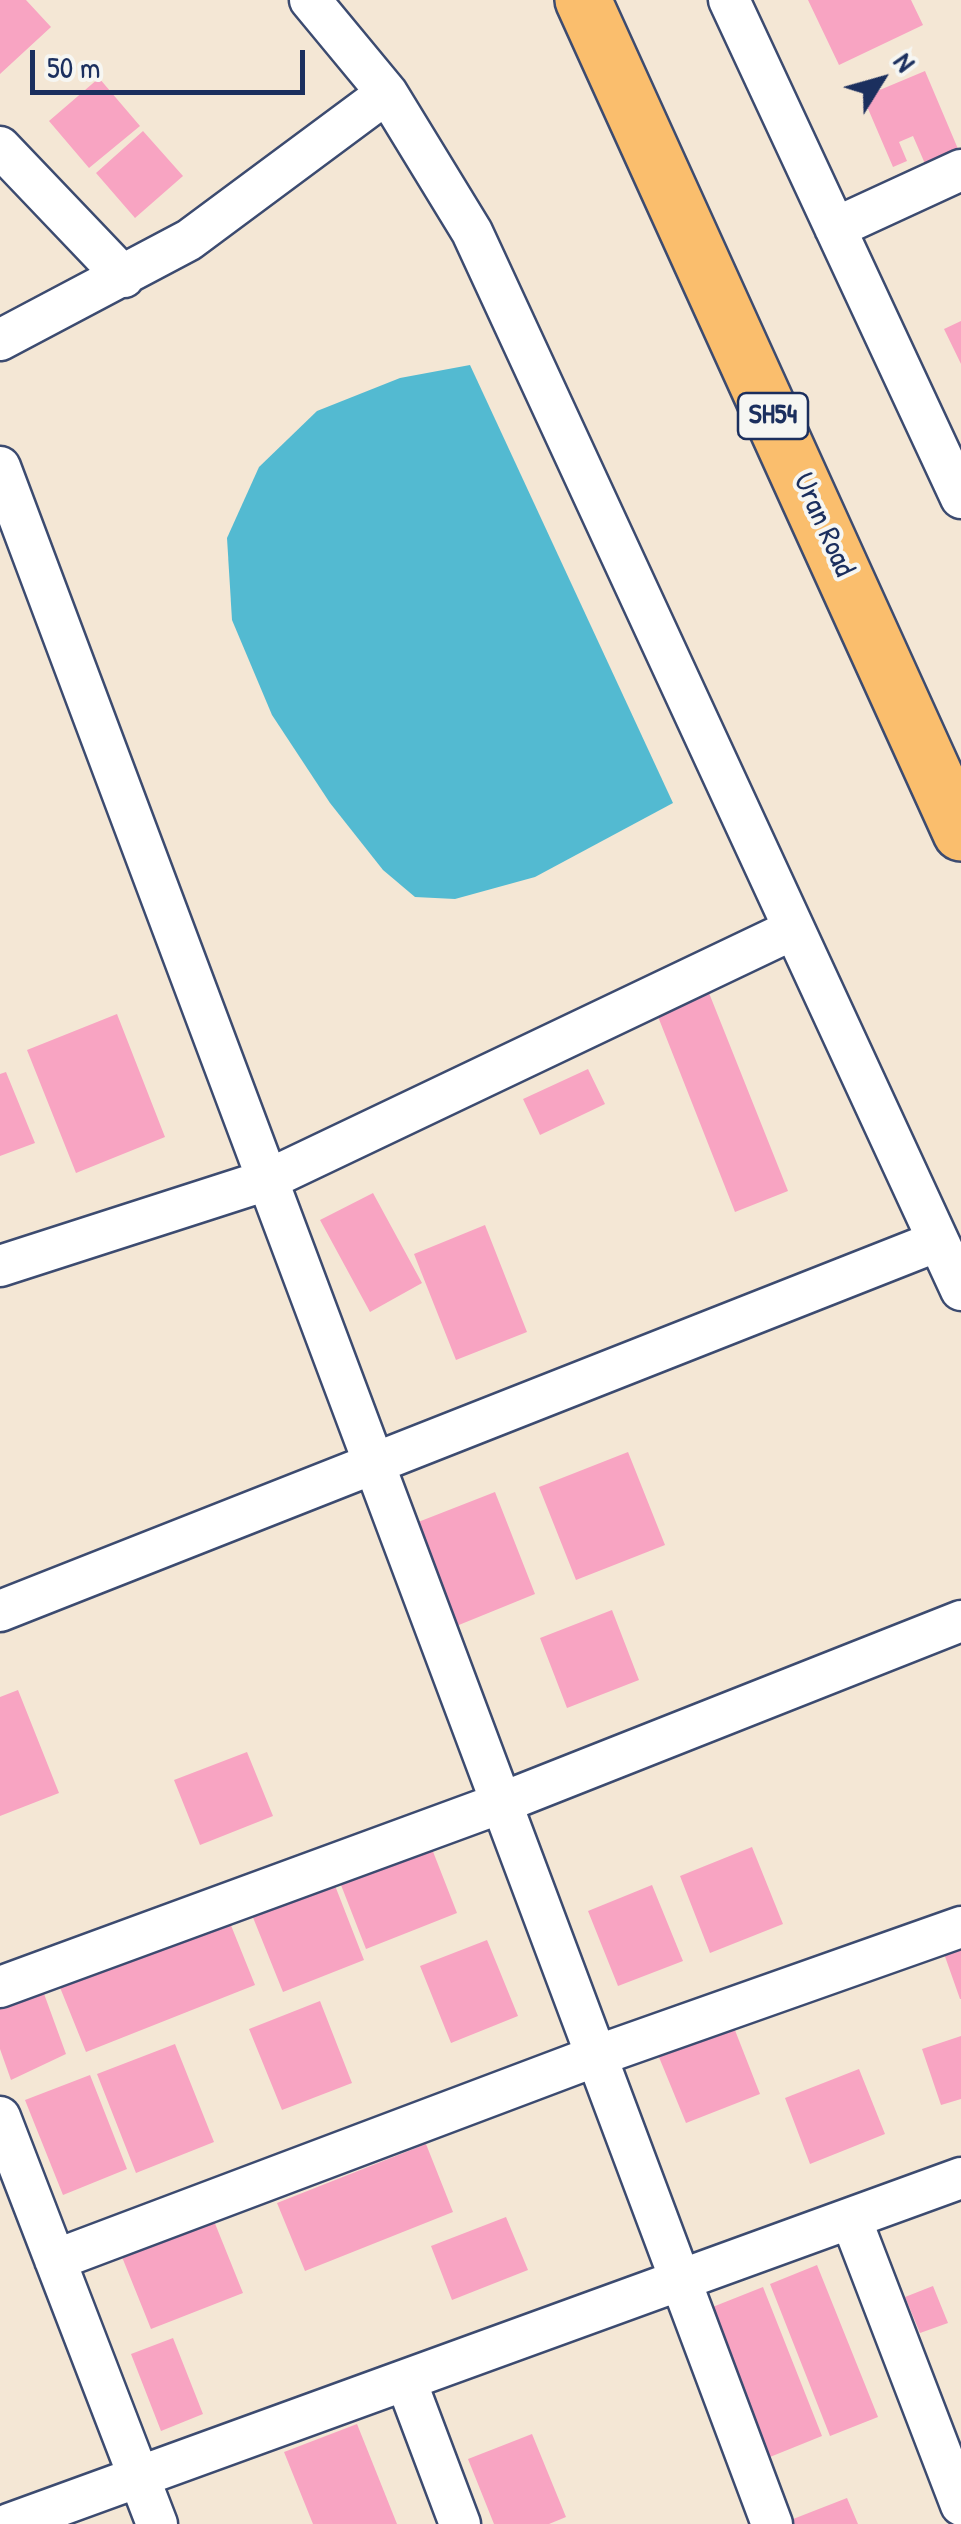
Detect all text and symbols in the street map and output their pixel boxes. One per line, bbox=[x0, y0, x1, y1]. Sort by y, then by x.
scale bar bbox=[35, 30, 310, 92]
north arrow bbox=[831, 30, 931, 130]
text: N bbox=[885, 45, 925, 79]
text: 50 m bbox=[47, 47, 100, 87]
road number: SH54 bbox=[738, 393, 808, 439]
street label: Uran Road bbox=[784, 468, 862, 582]

